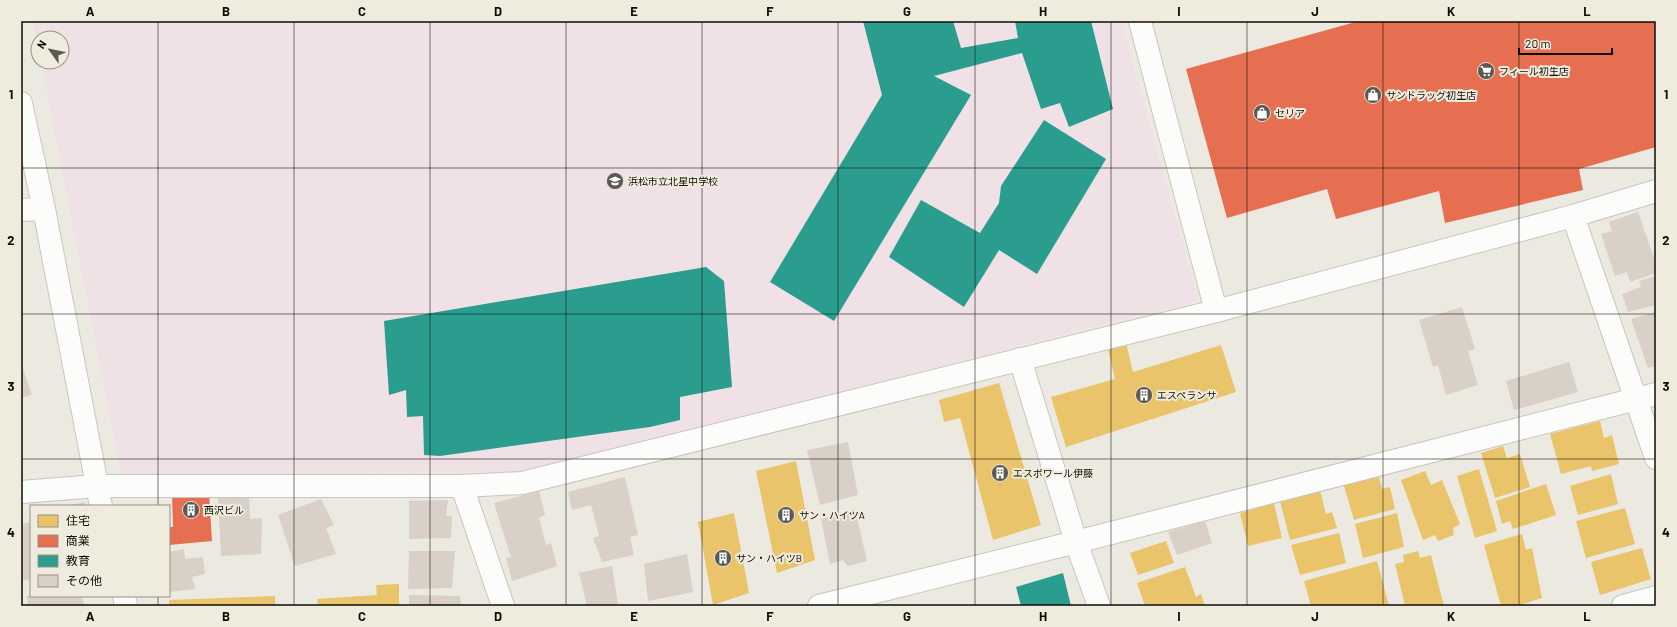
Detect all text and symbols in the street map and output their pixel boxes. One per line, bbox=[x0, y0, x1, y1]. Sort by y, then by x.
text: A bbox=[86, 3, 95, 19]
text: B bbox=[222, 3, 230, 19]
text: C bbox=[358, 3, 366, 19]
text: D bbox=[494, 3, 502, 19]
text: E bbox=[630, 3, 638, 19]
text: F bbox=[766, 3, 774, 19]
text: G bbox=[903, 3, 911, 19]
text: H bbox=[1039, 3, 1047, 19]
text: I bbox=[1177, 3, 1181, 19]
text: J bbox=[1311, 3, 1319, 19]
text: K bbox=[1447, 3, 1455, 19]
text: L bbox=[1583, 3, 1591, 19]
north arrow bbox=[30, 30, 70, 70]
scale bar bbox=[1519, 30, 1612, 56]
text: 20 m bbox=[1525, 36, 1551, 50]
text: N bbox=[34, 38, 49, 51]
supermarket icon: フィール初生店 bbox=[1476, 61, 1496, 81]
place label: フィール初生店 bbox=[1499, 65, 1569, 77]
shop icon: サンドラッグ初生店 bbox=[1363, 85, 1383, 105]
text: 1 bbox=[9, 86, 13, 102]
text: 1 bbox=[1664, 86, 1668, 102]
place label: サンドラッグ初生店 bbox=[1386, 89, 1476, 101]
shop icon: セリア bbox=[1252, 103, 1272, 123]
place label: セリア bbox=[1275, 107, 1305, 119]
school or university icon: 浜松市立北星中学校 bbox=[605, 171, 625, 191]
place label: 浜松市立北星中学校 bbox=[628, 175, 718, 187]
text: 2 bbox=[7, 232, 15, 248]
text: 2 bbox=[1662, 232, 1670, 248]
text: 3 bbox=[7, 378, 15, 394]
text: 3 bbox=[1662, 378, 1670, 394]
building icon: エスペランサ bbox=[1134, 385, 1154, 405]
place label: エスペランサ bbox=[1157, 389, 1216, 401]
building icon: エスポワール伊藤 bbox=[990, 463, 1010, 483]
place label: エスポワール伊藤 bbox=[1013, 467, 1093, 479]
building icon: 西沢ビル bbox=[181, 500, 201, 520]
place label: 西沢ビル bbox=[204, 504, 244, 516]
legend bbox=[30, 505, 170, 597]
building icon: サン・ハイツA bbox=[776, 505, 796, 525]
place label: サン・ハイツA bbox=[799, 509, 865, 521]
text: 住宅 bbox=[66, 513, 90, 527]
text: 4 bbox=[7, 524, 15, 540]
text: 4 bbox=[1662, 524, 1670, 540]
text: 商業 bbox=[66, 533, 90, 547]
building icon: サン・ハイツB bbox=[713, 548, 733, 568]
place label: サン・ハイツB bbox=[736, 552, 802, 564]
text: 教育 bbox=[66, 553, 90, 567]
text: その他 bbox=[66, 573, 102, 587]
text: A bbox=[86, 608, 95, 624]
text: B bbox=[222, 608, 230, 624]
text: C bbox=[358, 608, 366, 624]
text: D bbox=[494, 608, 502, 624]
text: E bbox=[630, 608, 638, 624]
text: F bbox=[766, 608, 774, 624]
text: G bbox=[903, 608, 911, 624]
text: H bbox=[1039, 608, 1047, 624]
text: I bbox=[1177, 608, 1181, 624]
text: J bbox=[1311, 608, 1319, 624]
text: K bbox=[1447, 608, 1455, 624]
text: L bbox=[1583, 608, 1591, 624]

